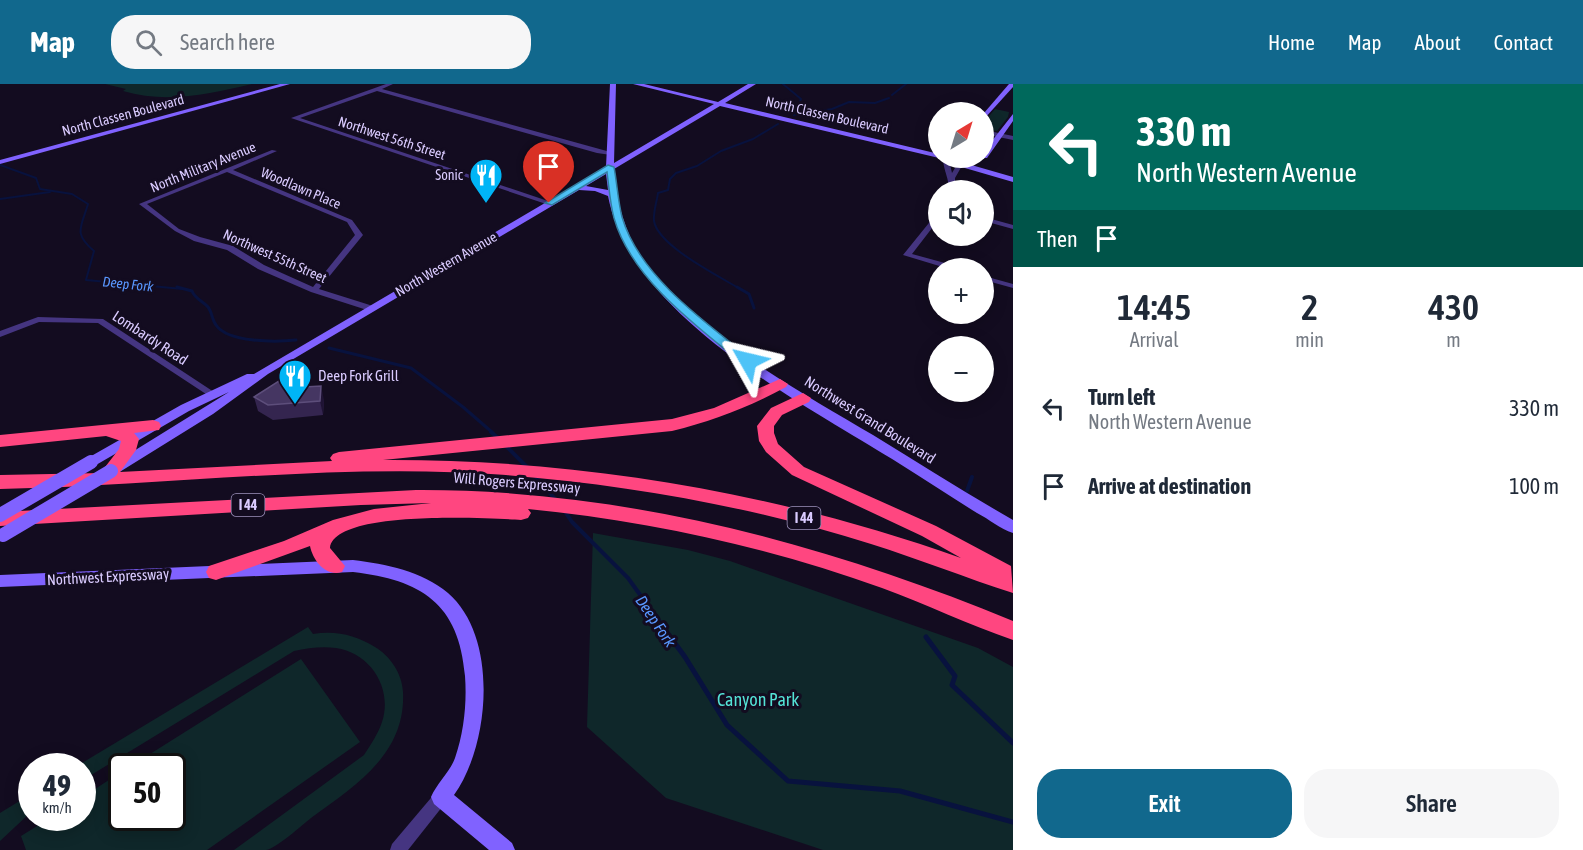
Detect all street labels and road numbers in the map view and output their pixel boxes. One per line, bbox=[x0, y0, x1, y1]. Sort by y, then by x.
street label: North Classen Boulevard bbox=[60, 91, 186, 139]
street label: North Classen Boulevard bbox=[764, 93, 890, 137]
street label: Northwest 56th Street bbox=[336, 113, 448, 163]
street label: North Military Avenue bbox=[148, 139, 258, 195]
street label: Woodlawn Place bbox=[259, 164, 343, 212]
street label: Northwest 55th Street bbox=[221, 226, 329, 286]
street label: North Western Avenue bbox=[392, 228, 500, 300]
street label: Lombardy Road bbox=[110, 307, 191, 368]
street label: Northwest Grand Boulevard bbox=[802, 372, 939, 467]
street label: Will Rogers Expressway bbox=[453, 469, 581, 497]
road number: I 44 bbox=[232, 494, 264, 516]
road number: I 44 bbox=[788, 507, 820, 529]
street label: Northwest Expressway bbox=[46, 565, 170, 588]

